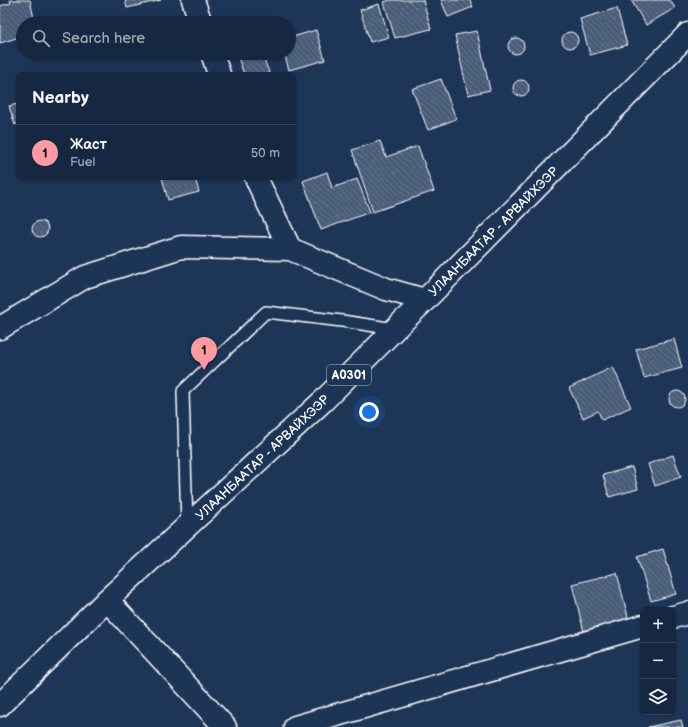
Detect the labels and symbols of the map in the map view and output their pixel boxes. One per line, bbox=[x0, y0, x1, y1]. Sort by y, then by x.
street label: УЛААНБААТАР - АРВАЙХЭЭР bbox=[426, 163, 562, 300]
pin: 1 bbox=[191, 337, 217, 370]
road number: A0301 bbox=[327, 365, 371, 385]
street label: УЛААНБААТАР - АРВАЙХЭЭР bbox=[193, 391, 333, 524]
your location bbox=[359, 402, 379, 422]

